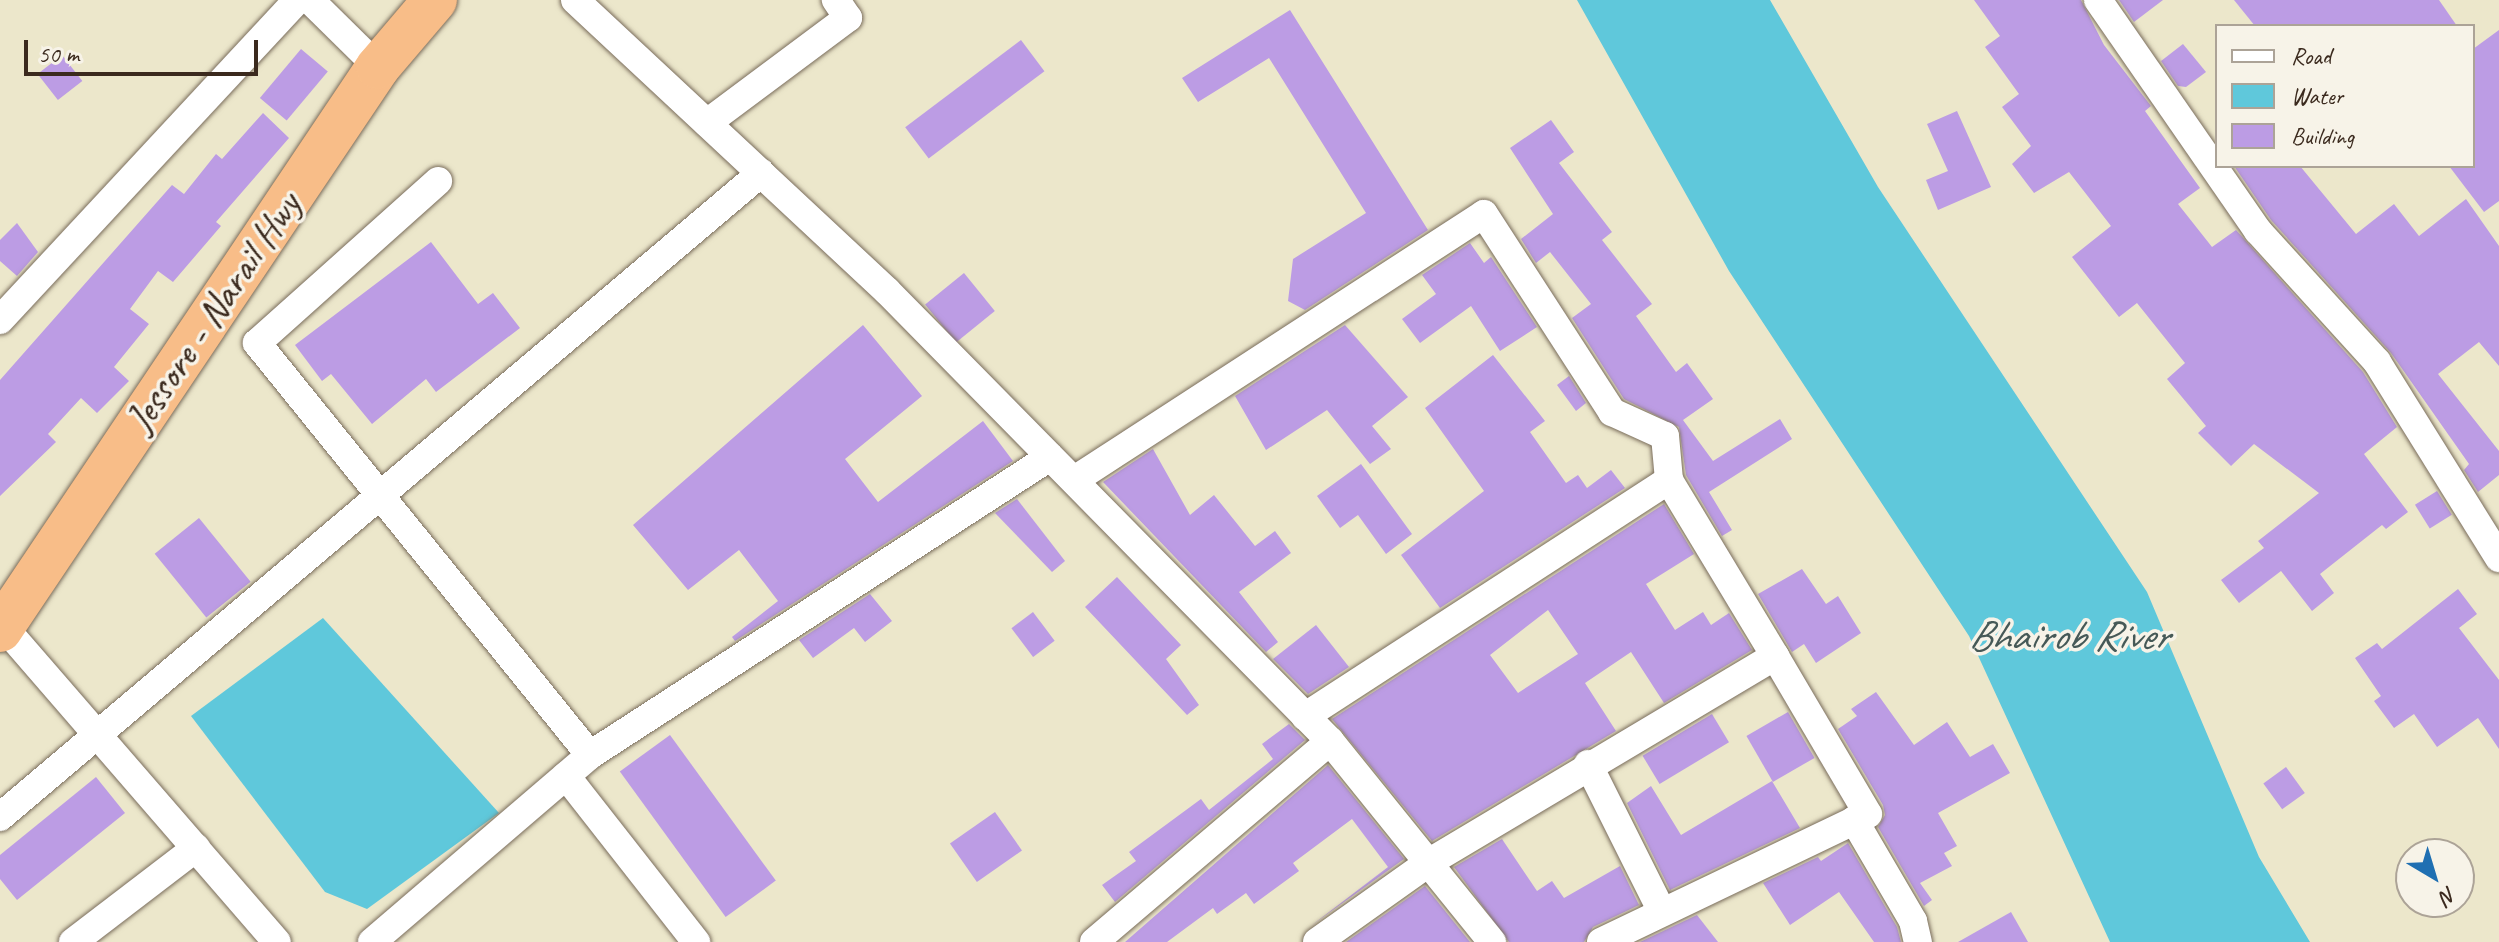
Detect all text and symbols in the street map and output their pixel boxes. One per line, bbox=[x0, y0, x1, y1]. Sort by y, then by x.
scale bar bbox=[28, 24, 262, 74]
legend bbox=[2215, 24, 2475, 168]
text: 50 m bbox=[38, 39, 79, 69]
text: Road bbox=[2291, 41, 2331, 71]
text: Water bbox=[2291, 81, 2343, 111]
text: Building bbox=[2291, 121, 2354, 151]
street label: Jessore - Narail Hwy bbox=[115, 183, 311, 441]
water label: Bhairob River bbox=[1968, 611, 2168, 661]
north arrow bbox=[2395, 838, 2475, 918]
text: N bbox=[2435, 880, 2463, 911]

